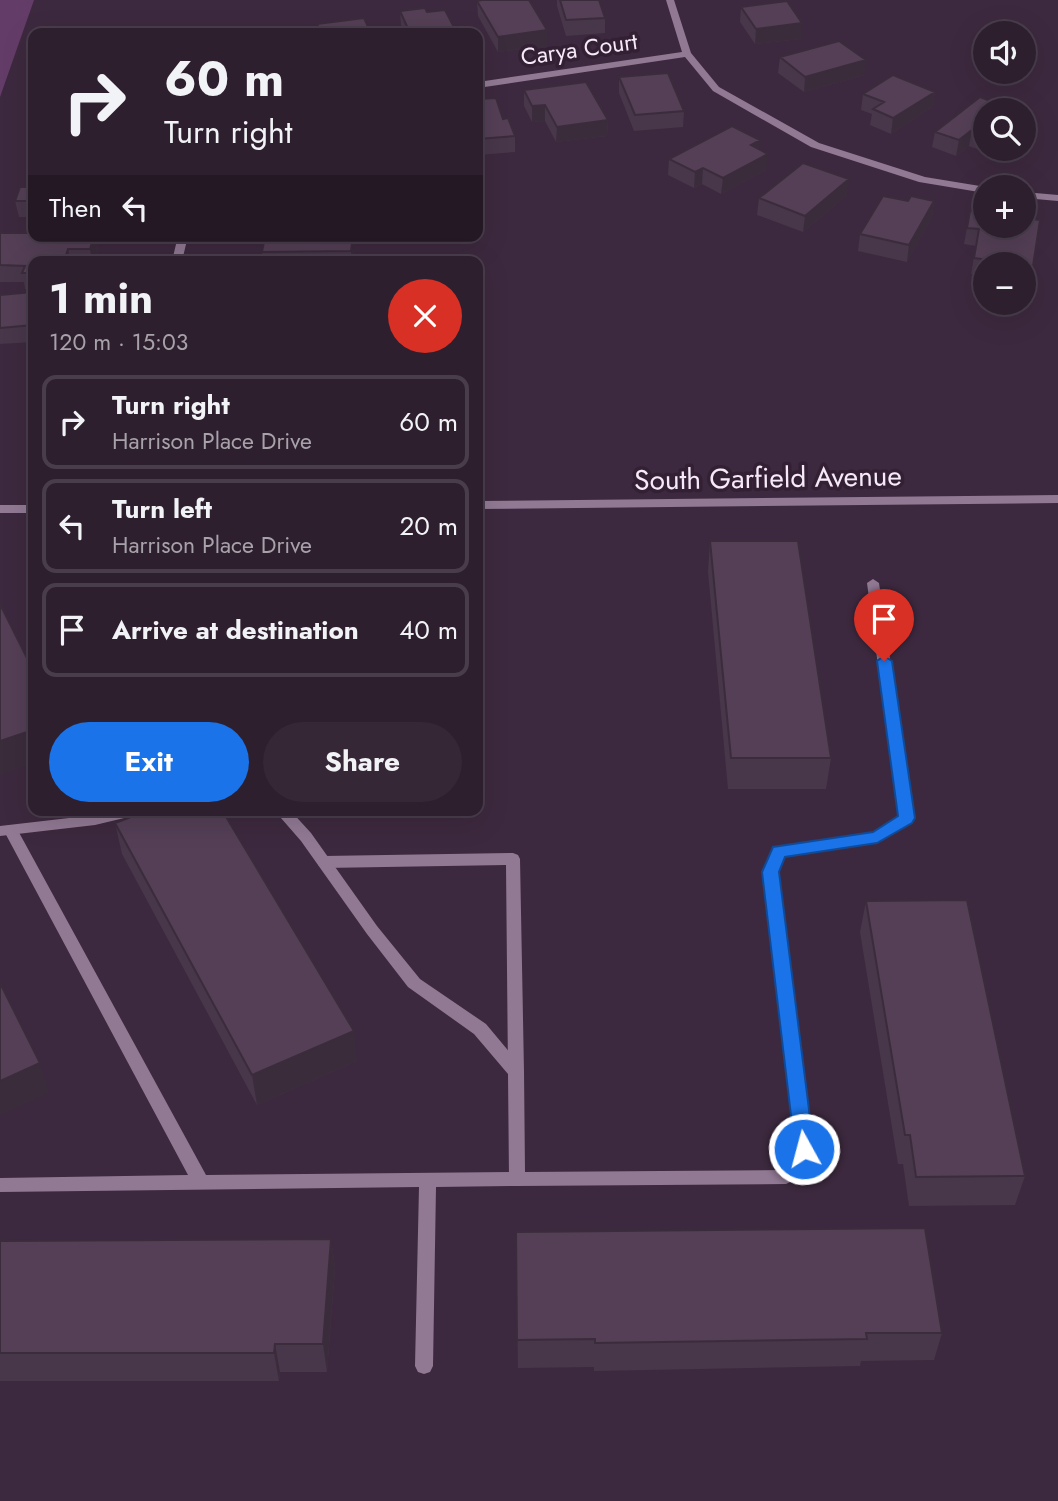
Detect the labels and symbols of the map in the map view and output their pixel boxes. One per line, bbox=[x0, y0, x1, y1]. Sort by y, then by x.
street label: Carya Court bbox=[519, 24, 640, 74]
street label: South Garfield Avenue bbox=[634, 455, 902, 501]
pin bbox=[854, 589, 914, 661]
position arrow bbox=[767, 1112, 841, 1186]

